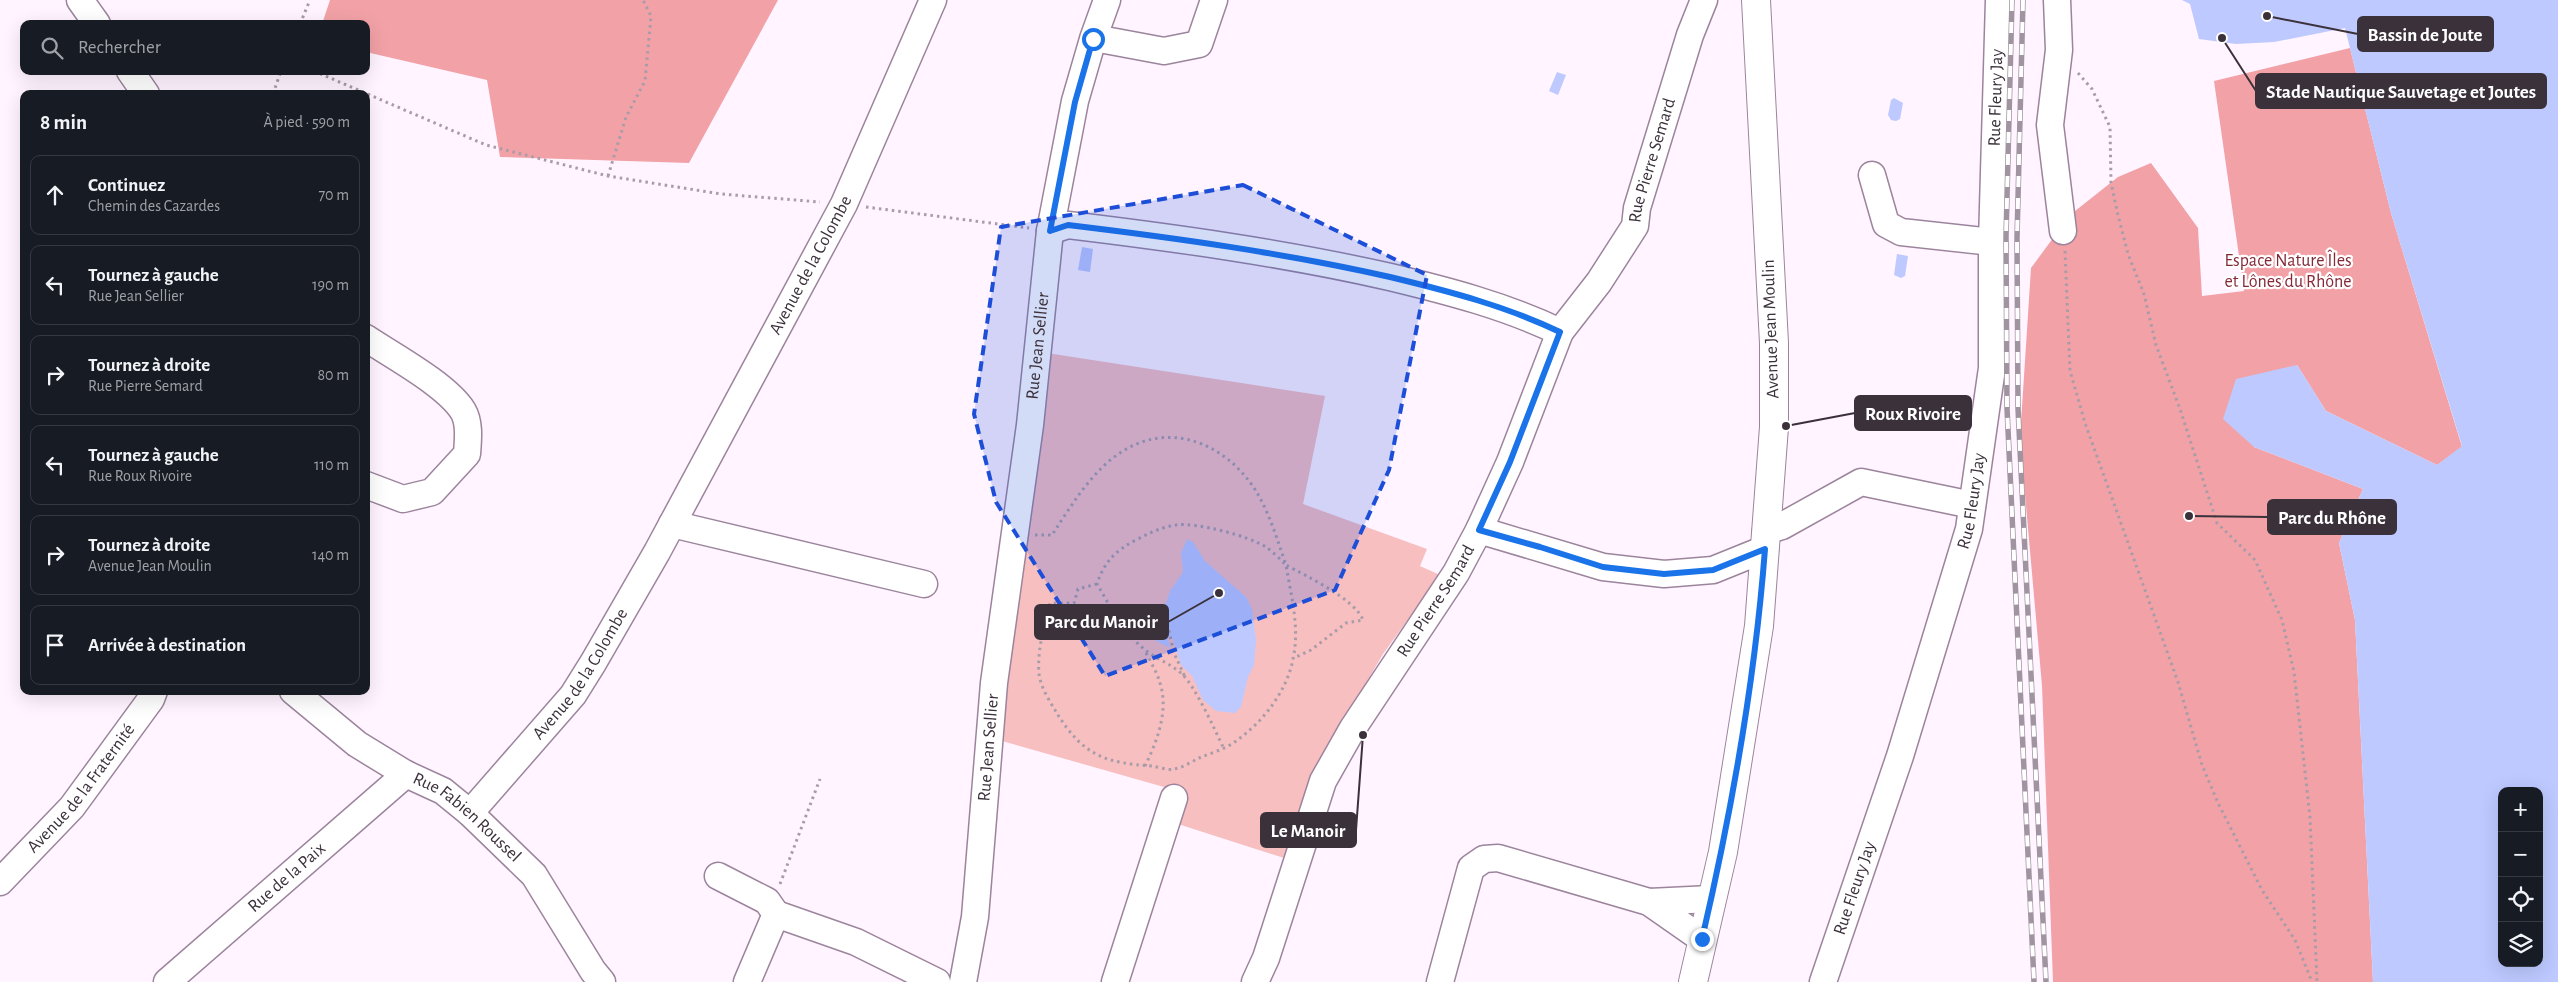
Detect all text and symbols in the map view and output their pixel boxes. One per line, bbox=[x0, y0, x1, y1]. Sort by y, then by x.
callout: Bassin de Joute bbox=[2358, 17, 2493, 51]
search box bbox=[20, 20, 370, 75]
text: Bassin de Joute bbox=[2368, 26, 2483, 45]
route start bbox=[1082, 28, 1105, 51]
icon: search bbox=[38, 34, 66, 62]
text: Rechercher bbox=[78, 38, 161, 57]
street label: Rue Fleury Jay bbox=[1986, 48, 2007, 147]
callout: Stade Nautique Sauvetage et Joutes bbox=[2256, 74, 2546, 108]
text: Stade Nautique Sauvetage et Joutes bbox=[2266, 83, 2536, 102]
street label: Rue Pierre Semard bbox=[1626, 96, 1679, 224]
text: 8 min bbox=[40, 112, 87, 133]
text: À pied · 590 m bbox=[263, 114, 350, 130]
text: Continuez bbox=[88, 176, 165, 195]
icon: ahead bbox=[41, 181, 69, 209]
text: 70 m bbox=[318, 187, 349, 203]
street label: Avenue de la Colombe bbox=[766, 193, 855, 338]
text: Chemin des Cazardes bbox=[88, 198, 220, 214]
park label: Espace Nature Îles et Lônes du Rhône bbox=[2224, 249, 2352, 291]
street label: Avenue Jean Moulin bbox=[1760, 259, 1782, 399]
text: Tournez à gauche bbox=[88, 266, 219, 285]
icon: left bbox=[41, 271, 69, 299]
text: 190 m bbox=[312, 277, 349, 293]
text: Rue Jean Sellier bbox=[88, 288, 184, 304]
street label: Rue Jean Sellier bbox=[1024, 291, 1053, 400]
text: Tournez à droite bbox=[88, 356, 210, 375]
icon: right bbox=[41, 361, 69, 389]
text: 80 m bbox=[318, 367, 349, 383]
text: Rue Pierre Semard bbox=[88, 378, 203, 394]
callout: Roux Rivoire bbox=[1855, 396, 1971, 430]
text: Roux Rivoire bbox=[1865, 405, 1961, 424]
text: Tournez à gauche bbox=[88, 446, 219, 465]
icon: left bbox=[41, 451, 69, 479]
street label: Rue Fleury Jay bbox=[1954, 452, 1989, 551]
text: 110 m bbox=[314, 457, 349, 473]
text: Rue Roux Rivoire bbox=[88, 468, 192, 484]
callout: Parc du Rhône bbox=[2268, 500, 2396, 534]
text: Parc du Rhône bbox=[2278, 509, 2386, 528]
text: Tournez à droite bbox=[88, 536, 210, 555]
icon: right bbox=[41, 541, 69, 569]
street label: Rue Pierre Semard bbox=[1394, 542, 1478, 660]
text: 140 m bbox=[312, 547, 349, 563]
text: Avenue Jean Moulin bbox=[88, 558, 212, 574]
callout: Parc du Manoir bbox=[1035, 605, 1168, 639]
street label: Avenue de la Colombe bbox=[529, 606, 631, 743]
text: Parc du Manoir bbox=[1044, 613, 1158, 632]
icon: arrive bbox=[41, 631, 69, 659]
text: Arrivée à destination bbox=[88, 636, 246, 655]
street label: Rue Jean Sellier bbox=[975, 693, 1002, 802]
street label: Avenue de la Fraternité bbox=[24, 721, 138, 857]
street label: Rue Fabien Roussel bbox=[410, 769, 524, 866]
map controls bbox=[2498, 787, 2543, 967]
button: + bbox=[2498, 787, 2543, 832]
callout: Le Manoir bbox=[1261, 813, 1356, 847]
text: Le Manoir bbox=[1271, 822, 1346, 841]
button: − bbox=[2498, 832, 2543, 877]
street label: Rue de la Paix bbox=[245, 839, 329, 916]
street label: Rue Fleury Jay bbox=[1831, 839, 1879, 937]
button: locate bbox=[2498, 877, 2543, 922]
button: layers bbox=[2498, 922, 2543, 967]
route end bbox=[1691, 928, 1714, 951]

